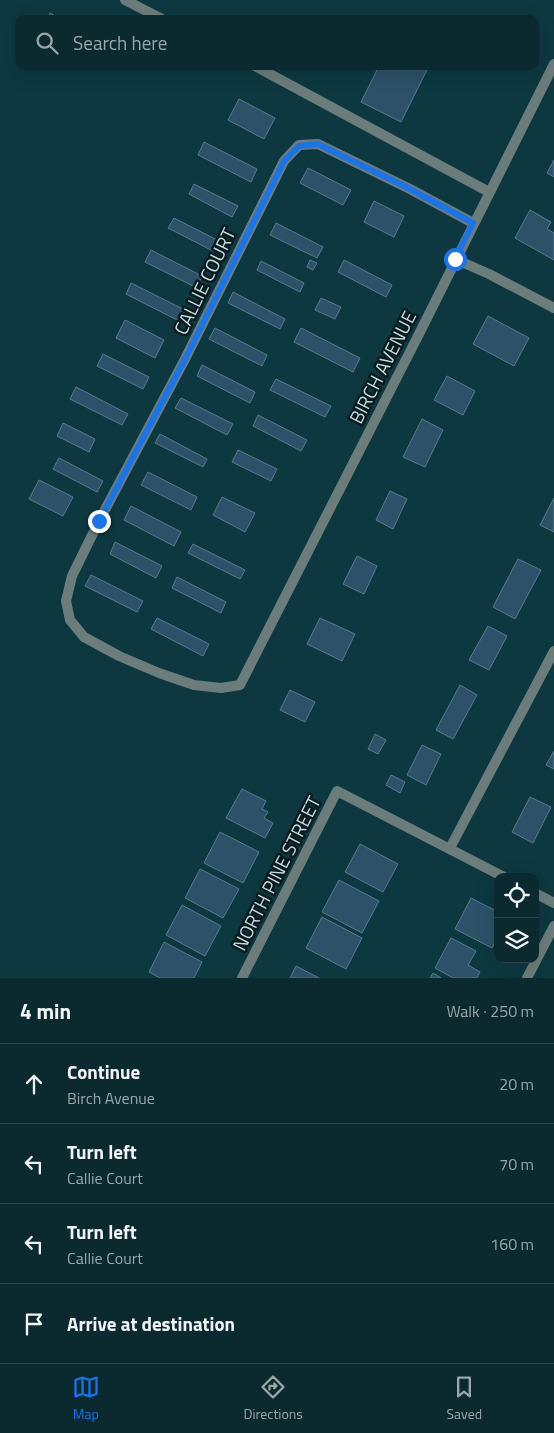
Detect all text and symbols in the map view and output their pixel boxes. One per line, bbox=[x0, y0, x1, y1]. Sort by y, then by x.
search box bbox=[15, 15, 539, 70]
text: Search here bbox=[73, 28, 167, 57]
icon: search bbox=[33, 29, 61, 57]
street label: CALLIE COURT bbox=[166, 223, 242, 339]
route start bbox=[444, 248, 467, 271]
street label: BIRCH AVENUE bbox=[341, 305, 423, 429]
route end bbox=[88, 510, 111, 533]
street label: NORTH PINE STREET bbox=[224, 791, 328, 955]
map controls bbox=[494, 873, 539, 963]
button: locate bbox=[494, 873, 539, 918]
button: layers bbox=[494, 918, 539, 963]
text: 4 min bbox=[20, 995, 71, 1027]
text: Walk · 250 m bbox=[446, 999, 534, 1023]
text: Continue bbox=[67, 1057, 140, 1086]
icon: ahead bbox=[20, 1070, 48, 1098]
text: 20 m bbox=[499, 1072, 534, 1096]
text: Birch Avenue bbox=[67, 1086, 155, 1110]
text: Turn left bbox=[67, 1137, 137, 1166]
icon: left bbox=[20, 1150, 48, 1178]
text: 70 m bbox=[499, 1152, 534, 1176]
text: Callie Court bbox=[67, 1166, 143, 1190]
text: Turn left bbox=[67, 1217, 137, 1246]
icon: left bbox=[20, 1230, 48, 1258]
text: 160 m bbox=[490, 1232, 534, 1256]
text: Callie Court bbox=[67, 1246, 143, 1270]
text: Arrive at destination bbox=[67, 1309, 235, 1338]
icon: arrive bbox=[20, 1310, 48, 1338]
tab: Map bbox=[72, 1373, 100, 1424]
tab: Directions bbox=[243, 1373, 303, 1424]
tab: Saved bbox=[447, 1373, 482, 1424]

